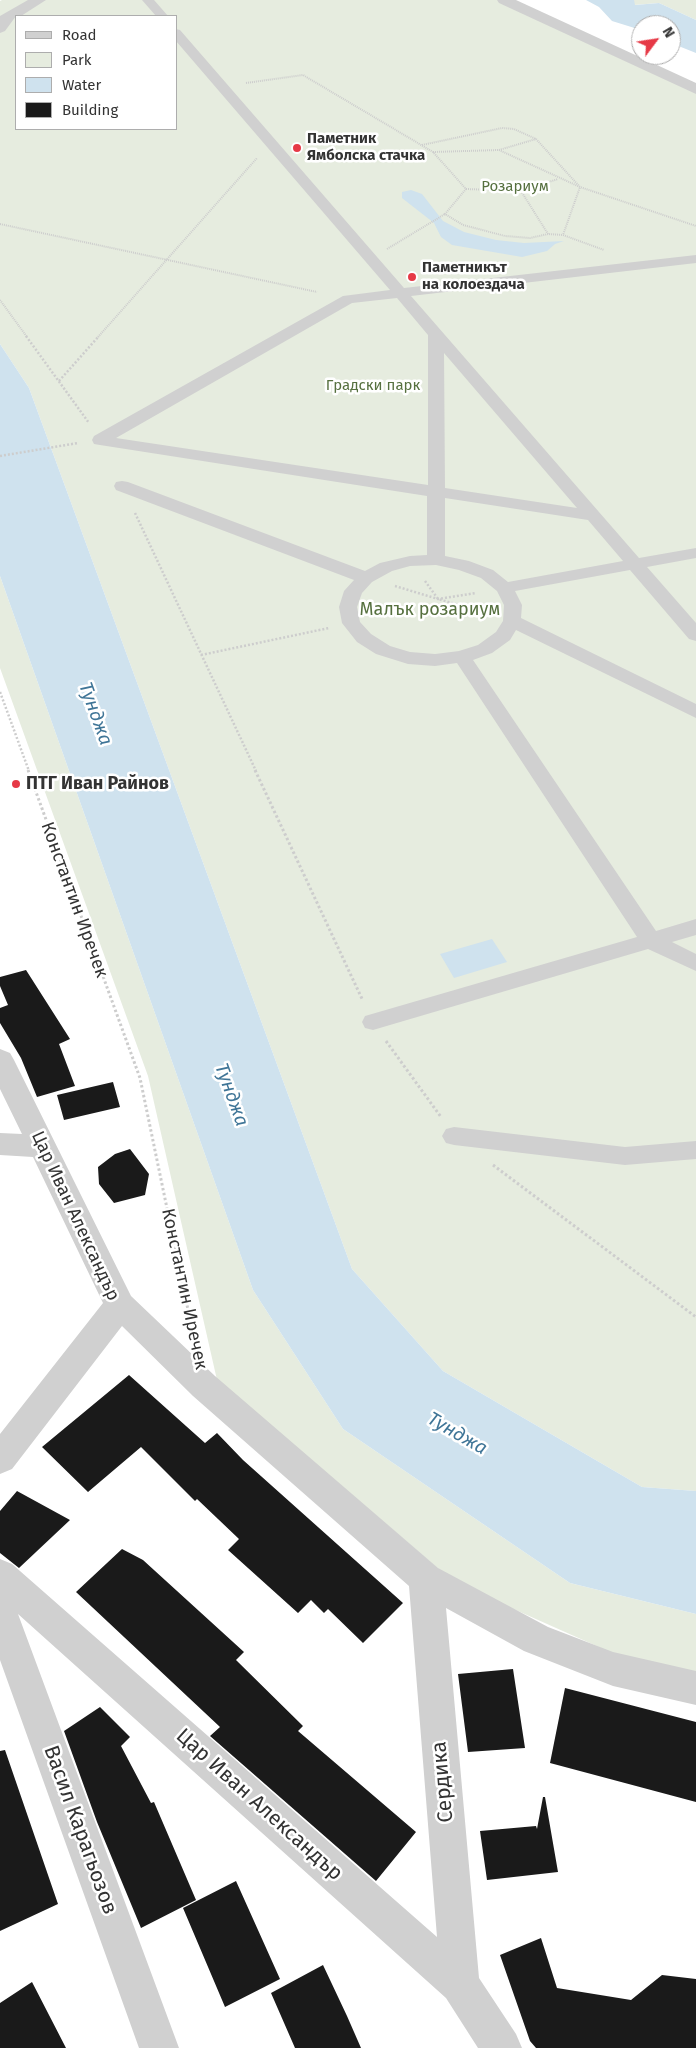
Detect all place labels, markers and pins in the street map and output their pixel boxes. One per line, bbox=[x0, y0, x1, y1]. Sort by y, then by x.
place label: Паметник Ямболска стачка bbox=[307, 130, 425, 165]
marker: Паметник Ямболска стачка bbox=[291, 142, 303, 154]
place label: Паметникът на колоездача bbox=[422, 259, 525, 294]
marker: Паметникът на колоездача bbox=[406, 271, 418, 283]
place label: ПТГ Иван Райнов bbox=[26, 773, 169, 795]
marker: ПТГ Иван Райнов bbox=[10, 778, 22, 790]

